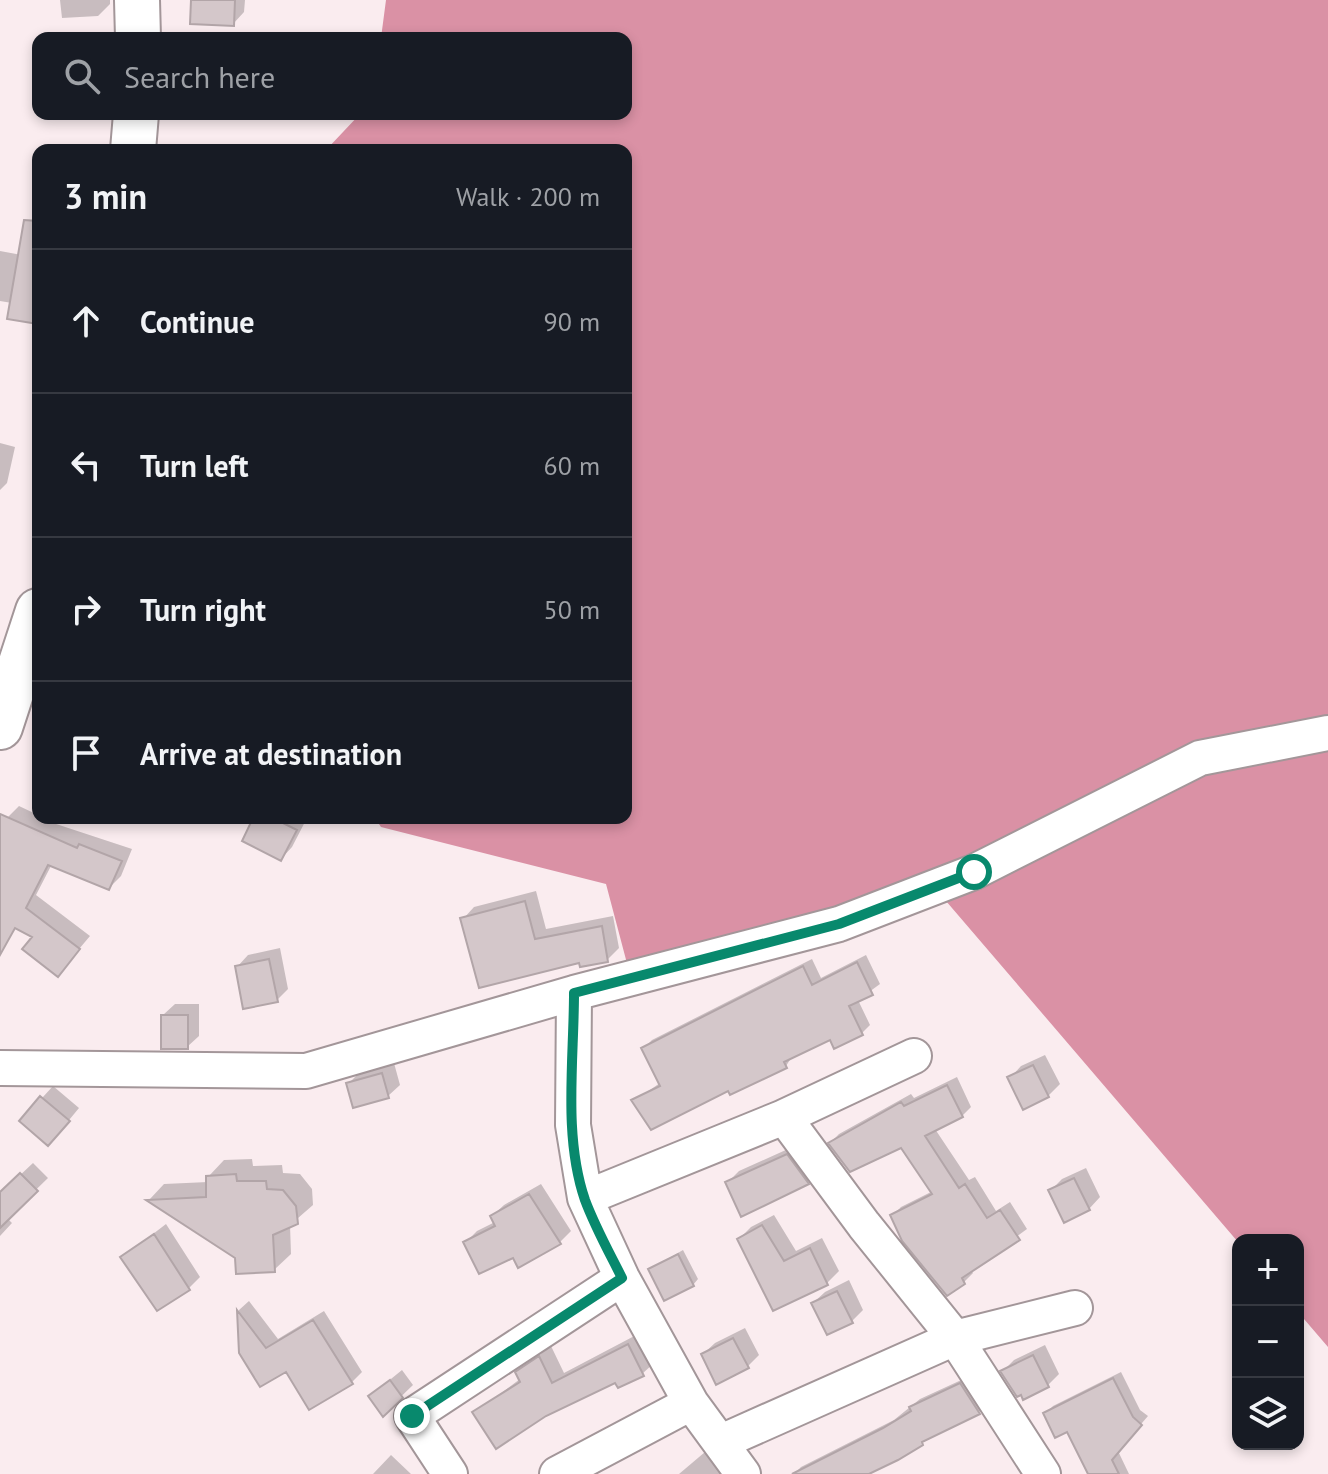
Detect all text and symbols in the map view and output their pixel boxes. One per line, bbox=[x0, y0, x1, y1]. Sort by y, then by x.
search box bbox=[32, 32, 632, 120]
icon: search bbox=[60, 54, 104, 98]
text: Search here bbox=[124, 57, 275, 96]
text: 3 min bbox=[64, 174, 147, 218]
text: Walk · 200 m bbox=[456, 180, 600, 213]
icon: ahead bbox=[64, 299, 108, 343]
text: Continue bbox=[140, 302, 254, 341]
text: 90 m bbox=[544, 305, 600, 338]
icon: left bbox=[64, 443, 108, 487]
text: Turn left bbox=[140, 446, 248, 485]
text: 60 m bbox=[544, 449, 600, 482]
icon: right bbox=[64, 587, 108, 631]
text: Turn right bbox=[140, 590, 266, 629]
text: 50 m bbox=[544, 593, 600, 626]
icon: arrive bbox=[64, 731, 108, 775]
text: Arrive at destination bbox=[140, 734, 402, 773]
route start bbox=[956, 854, 992, 890]
map controls bbox=[1232, 1234, 1304, 1450]
button: + bbox=[1232, 1234, 1304, 1306]
button: − bbox=[1232, 1306, 1304, 1378]
button: layers bbox=[1232, 1378, 1304, 1450]
route end bbox=[394, 1398, 430, 1434]

